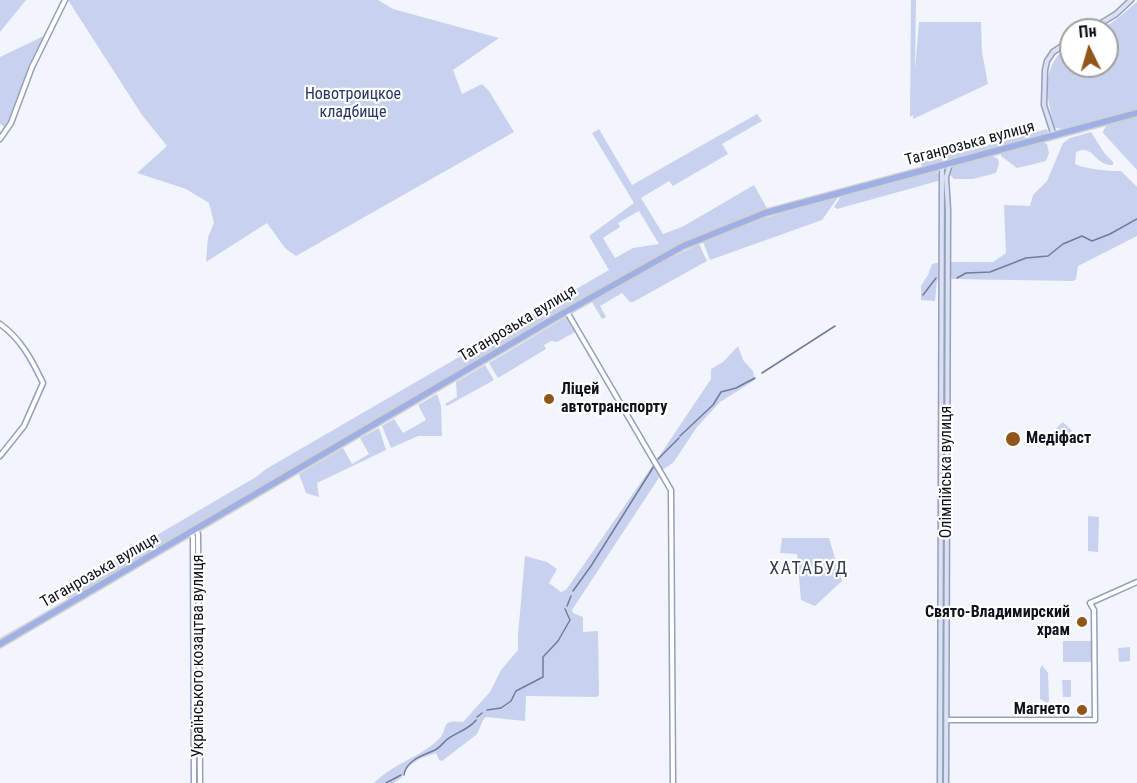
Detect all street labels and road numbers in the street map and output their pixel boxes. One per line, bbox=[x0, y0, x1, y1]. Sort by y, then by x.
street label: Таганрозька вулиця bbox=[903, 117, 1037, 171]
street label: Таганрозька вулиця bbox=[456, 281, 580, 367]
street label: Олімпійська вулиця bbox=[937, 406, 957, 538]
street label: Таганрозька вулиця bbox=[37, 529, 163, 613]
street label: Українського козацтва вулиця bbox=[189, 555, 209, 757]

